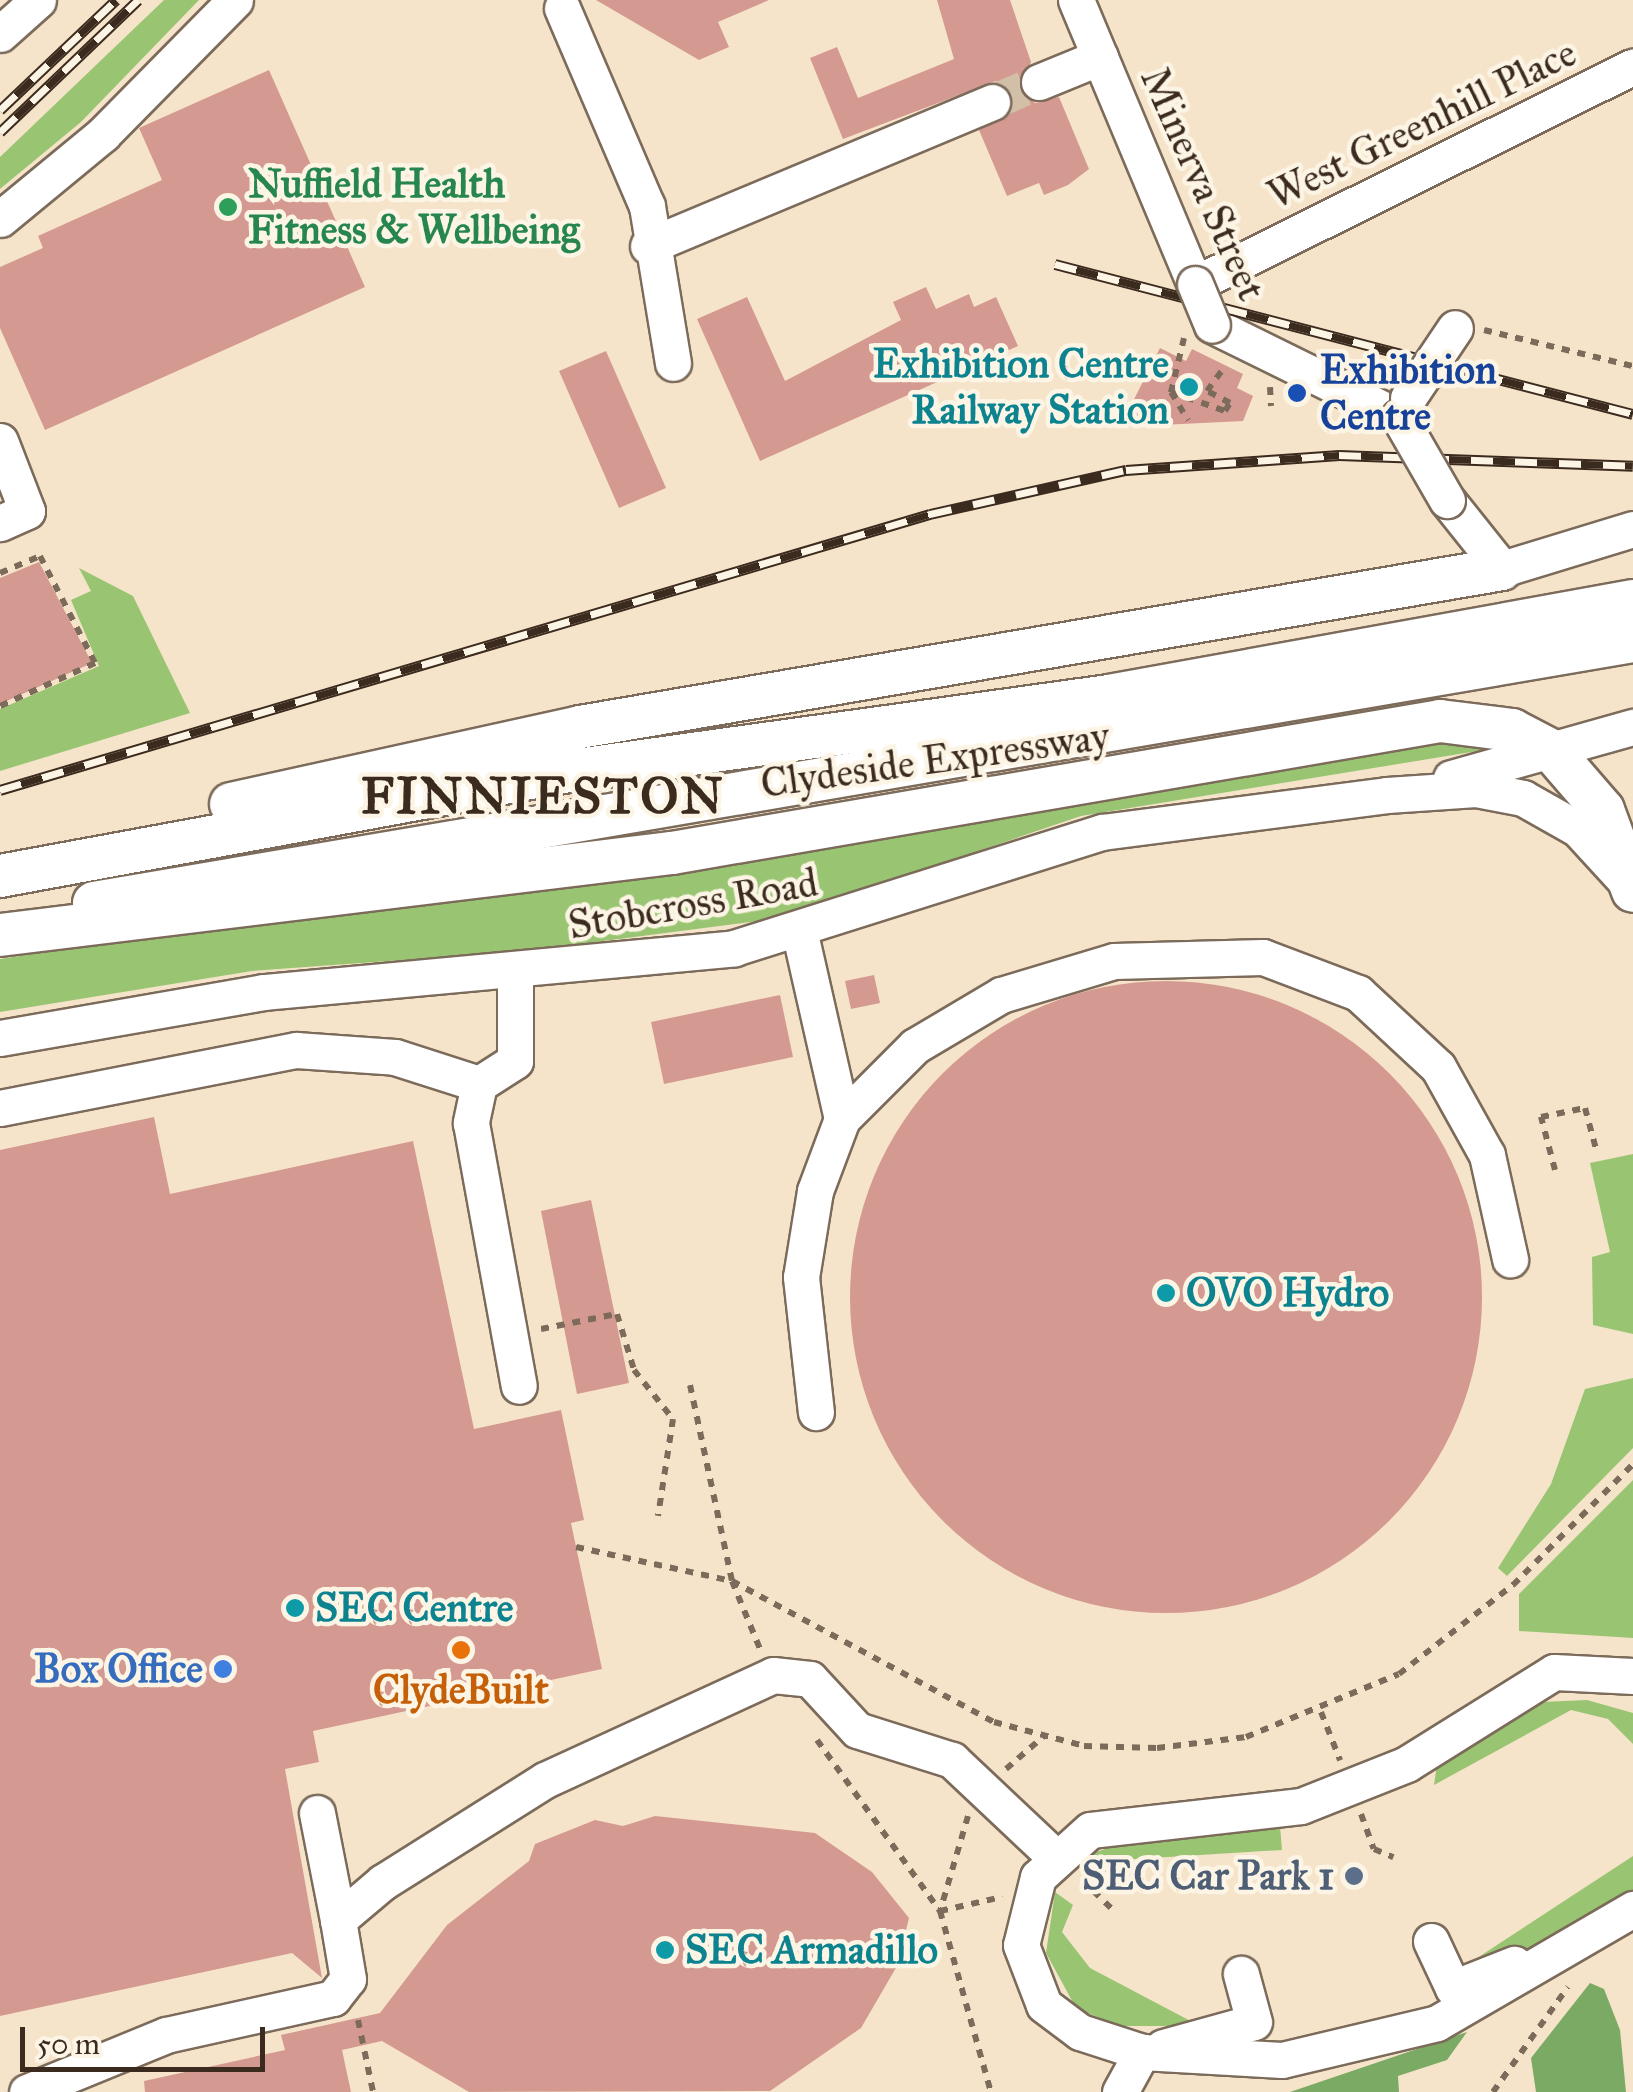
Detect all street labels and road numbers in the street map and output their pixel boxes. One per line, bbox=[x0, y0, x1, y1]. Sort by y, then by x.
street label: West Greenhill Place bbox=[1260, 29, 1584, 219]
street label: Minerva Street bbox=[1130, 60, 1276, 308]
street label: Clydeside Expressway bbox=[758, 712, 1112, 808]
street label: Stobcross Road bbox=[565, 858, 821, 950]

